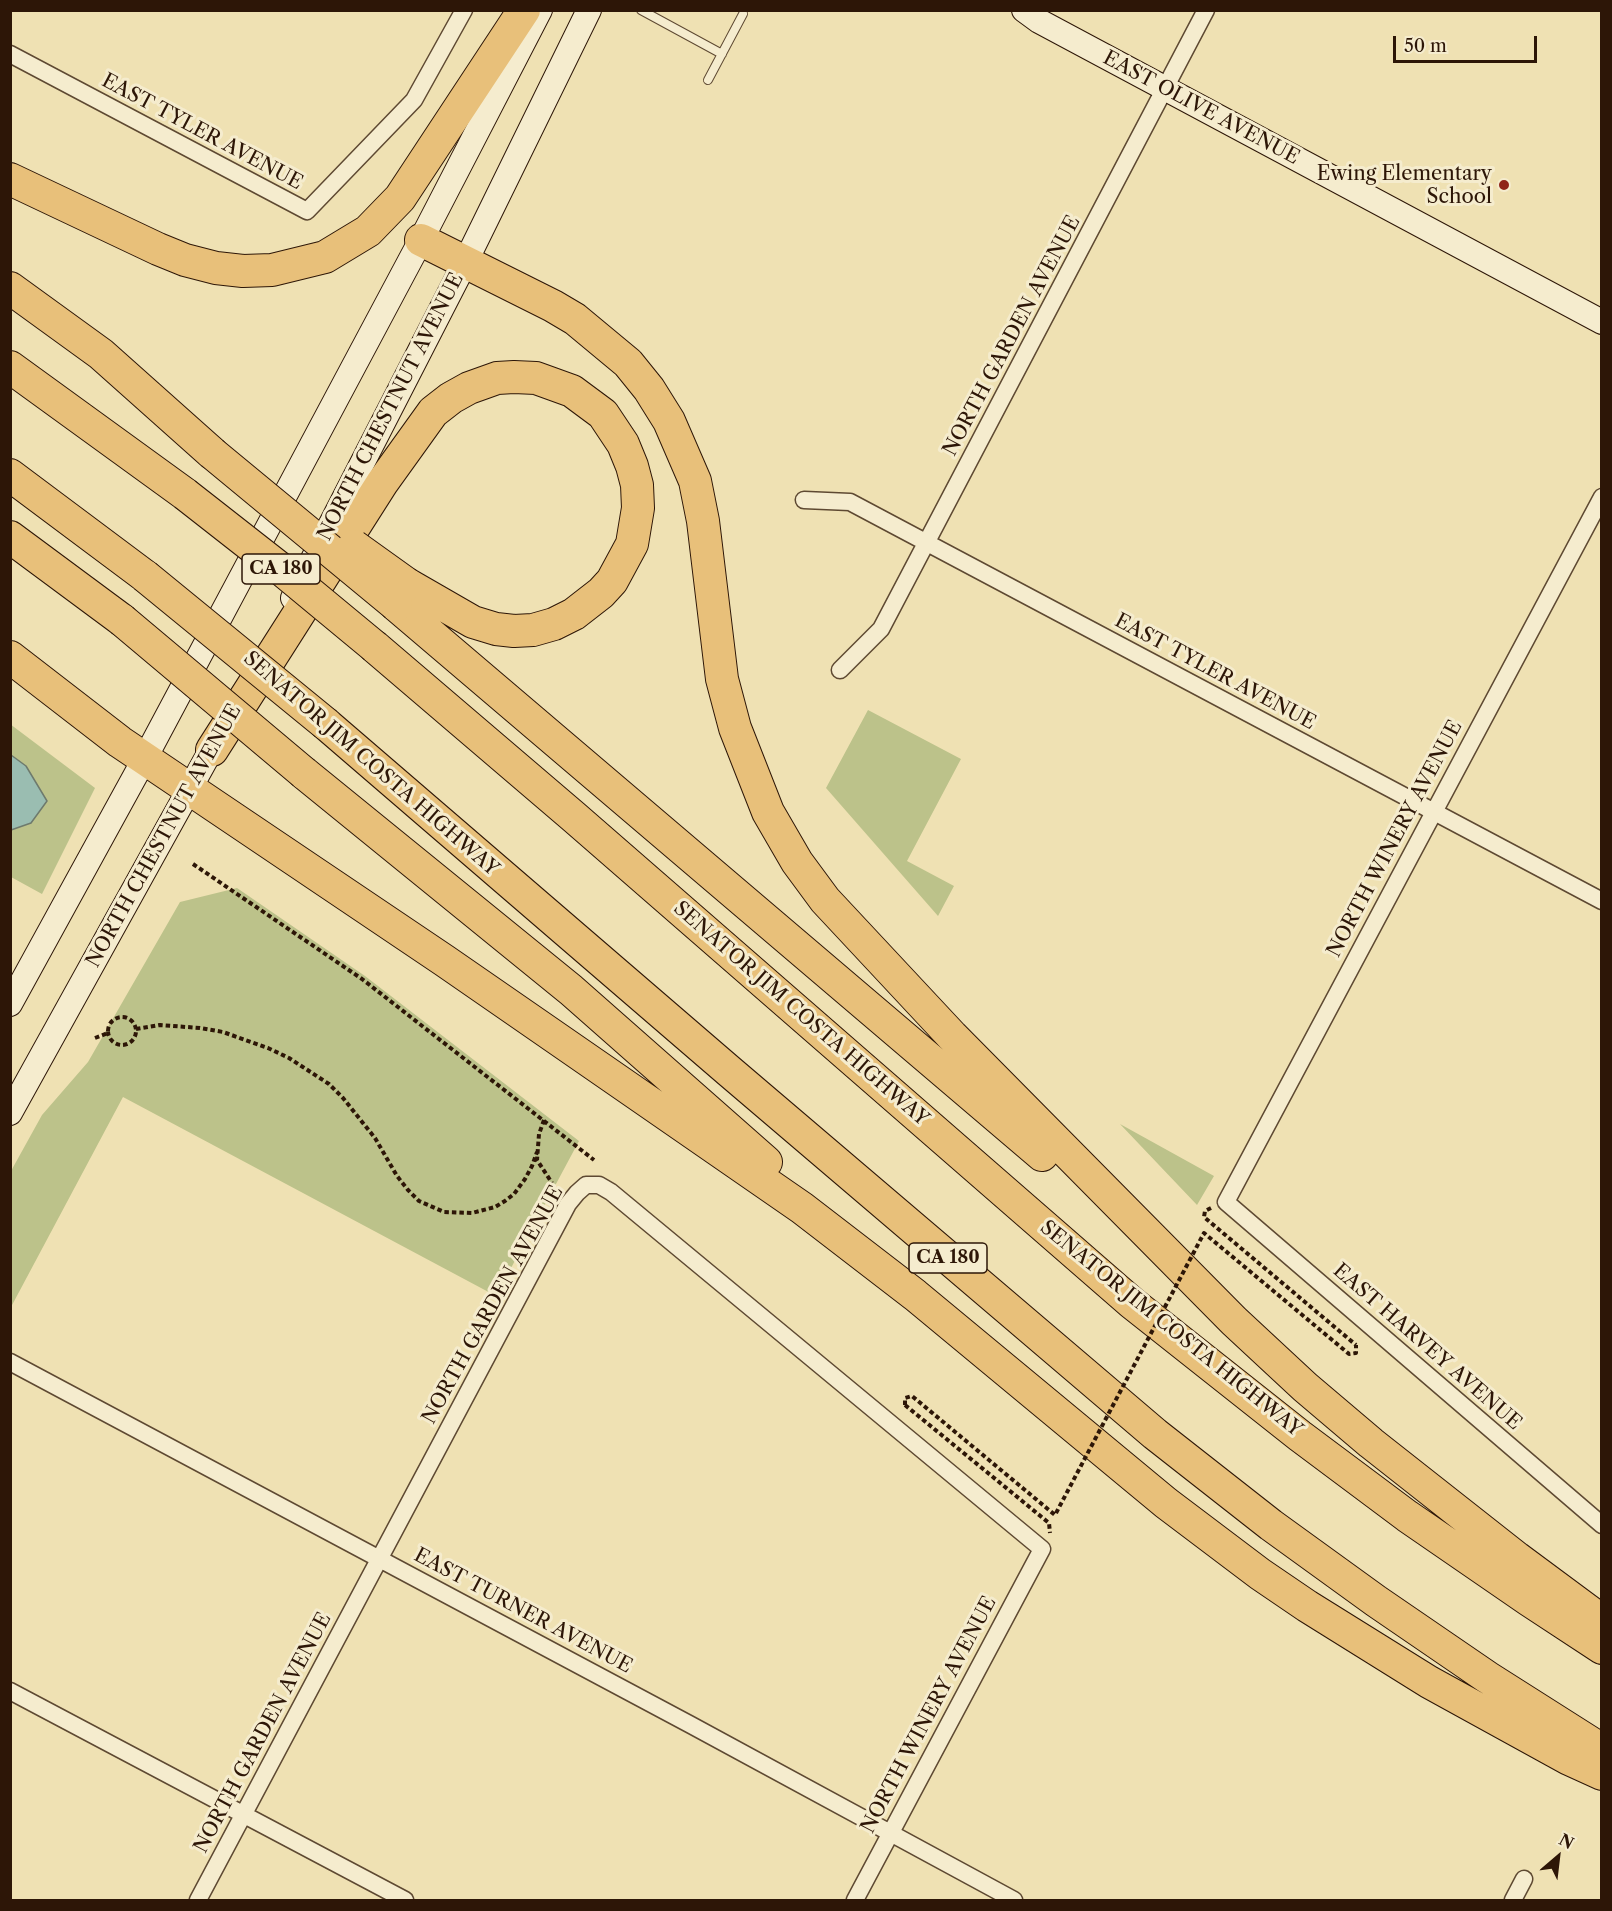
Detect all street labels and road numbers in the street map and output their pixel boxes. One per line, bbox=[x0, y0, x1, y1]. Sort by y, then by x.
street label: EAST OLIVE AVENUE bbox=[1099, 46, 1303, 170]
street label: EAST TYLER AVENUE bbox=[97, 69, 307, 195]
street label: NORTH GARDEN AVENUE bbox=[938, 212, 1086, 460]
street label: NORTH CHESTNUT AVENUE bbox=[313, 269, 469, 545]
road number: CA 180 bbox=[242, 554, 320, 584]
street label: EAST TYLER AVENUE bbox=[1110, 609, 1320, 735]
street label: SENATOR JIM COSTA HIGHWAY bbox=[238, 647, 504, 881]
street label: NORTH CHESTNUT AVENUE bbox=[81, 700, 247, 972]
street label: NORTH WINERY AVENUE bbox=[1322, 717, 1468, 961]
street label: SENATOR JIM COSTA HIGHWAY bbox=[668, 897, 934, 1131]
street label: NORTH GARDEN AVENUE bbox=[417, 1182, 569, 1428]
street label: SENATOR JIM COSTA HIGHWAY bbox=[1035, 1216, 1307, 1442]
road number: CA 180 bbox=[909, 1243, 987, 1273]
street label: EAST HARVEY AVENUE bbox=[1328, 1259, 1526, 1435]
street label: EAST TURNER AVENUE bbox=[410, 1543, 636, 1679]
street label: NORTH WINERY AVENUE bbox=[856, 1593, 1002, 1837]
street label: NORTH GARDEN AVENUE bbox=[189, 1609, 337, 1857]

